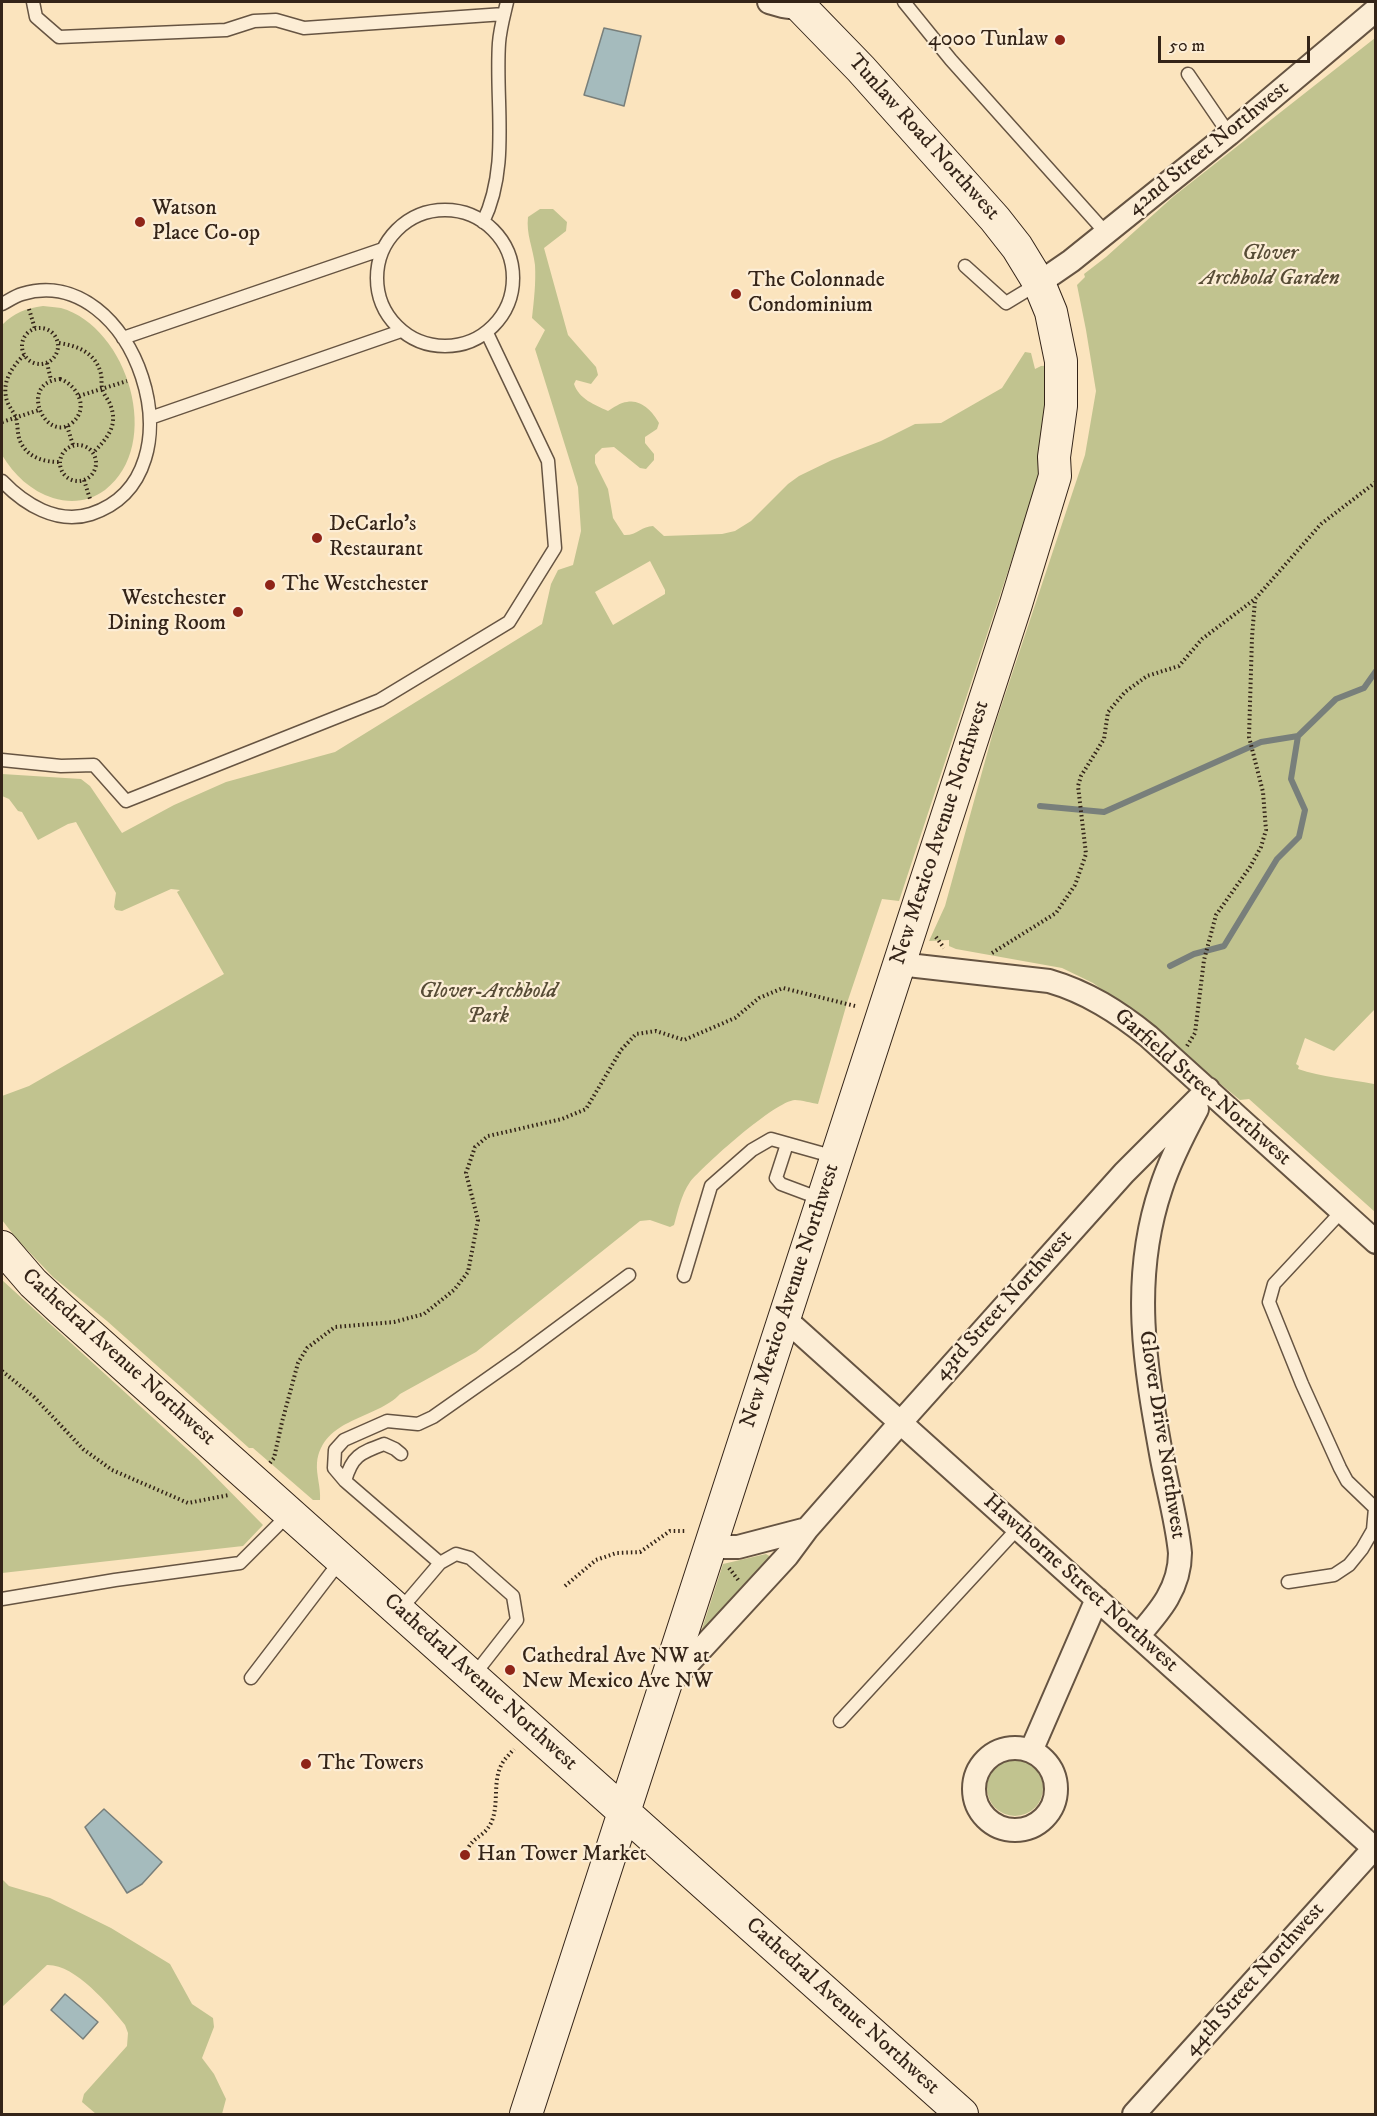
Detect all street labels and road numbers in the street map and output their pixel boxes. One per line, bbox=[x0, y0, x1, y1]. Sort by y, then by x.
street label: Tunlaw Road Northwest bbox=[841, 49, 1005, 227]
street label: 42nd Street Northwest bbox=[1123, 76, 1295, 222]
street label: New Mexico Avenue Northwest bbox=[886, 698, 996, 968]
street label: Garfield Street Northwest bbox=[1108, 1004, 1296, 1172]
street label: New Mexico Avenue Northwest bbox=[736, 1161, 846, 1431]
street label: 43rd Street Northwest bbox=[929, 1225, 1079, 1387]
street label: Cathedral Avenue Northwest bbox=[16, 1264, 220, 1452]
street label: Glover Drive Northwest bbox=[1132, 1329, 1190, 1541]
street label: Hawthorne Street Northwest bbox=[977, 1489, 1183, 1679]
street label: Cathedral Avenue Northwest bbox=[378, 1589, 582, 1777]
street label: 44th Street Northwest bbox=[1179, 1898, 1331, 2062]
street label: Cathedral Avenue Northwest bbox=[740, 1913, 944, 2101]

